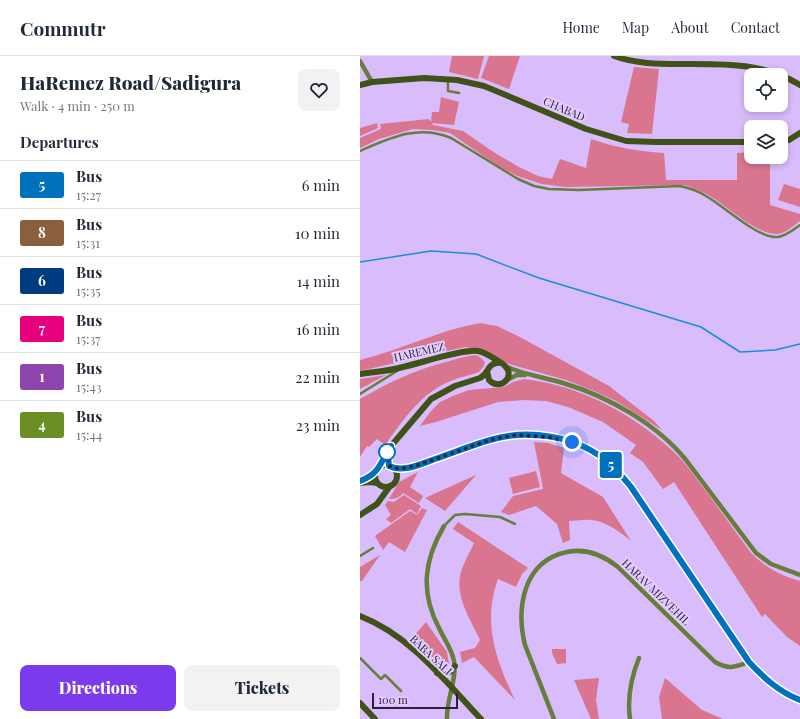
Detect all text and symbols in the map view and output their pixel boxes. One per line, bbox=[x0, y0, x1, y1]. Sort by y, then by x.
text: Commutr bbox=[20, 15, 106, 41]
text: Home bbox=[562, 18, 600, 37]
text: Map bbox=[622, 18, 649, 37]
text: About bbox=[671, 18, 709, 37]
text: Contact bbox=[731, 18, 780, 37]
map controls bbox=[744, 68, 788, 164]
button: locate bbox=[744, 68, 788, 112]
text: HaRemez Road/Sadigura bbox=[20, 69, 241, 95]
button: heart bbox=[298, 69, 340, 111]
street label: CHABAD bbox=[541, 93, 587, 124]
text: Walk · 4 min · 250 m bbox=[20, 97, 135, 114]
button: layers bbox=[744, 120, 788, 164]
text: Departures bbox=[20, 132, 99, 152]
text: Bus bbox=[76, 166, 102, 186]
text: 5 bbox=[39, 175, 45, 194]
text: 6 min bbox=[302, 175, 340, 195]
text: 15:27 bbox=[76, 186, 101, 203]
text: Bus bbox=[76, 214, 102, 234]
text: 8 bbox=[38, 223, 46, 242]
text: 10 min bbox=[295, 223, 340, 243]
text: 15:31 bbox=[76, 234, 100, 251]
text: Bus bbox=[76, 262, 102, 282]
text: 6 bbox=[38, 271, 46, 290]
text: 14 min bbox=[297, 271, 340, 291]
text: 15:35 bbox=[76, 282, 101, 299]
text: Bus bbox=[76, 310, 102, 330]
text: 7 bbox=[39, 319, 45, 338]
text: 16 min bbox=[296, 319, 340, 339]
text: 15:37 bbox=[76, 330, 101, 347]
street label: HAREMEZ bbox=[392, 338, 446, 365]
text: Bus bbox=[76, 358, 102, 378]
text: 1 bbox=[39, 367, 45, 386]
text: 22 min bbox=[295, 367, 340, 387]
text: 15:43 bbox=[76, 378, 102, 395]
text: Bus bbox=[76, 406, 102, 426]
text: 4 bbox=[38, 415, 46, 434]
text: 23 min bbox=[296, 415, 340, 435]
text: 15:44 bbox=[76, 426, 102, 443]
your location bbox=[562, 432, 582, 452]
unlabelled marker bbox=[378, 443, 396, 461]
line badge: 5 bbox=[598, 452, 624, 478]
text: 5 bbox=[608, 455, 614, 474]
street label: HARAV MIZVEHIL bbox=[619, 555, 694, 629]
street label: BABA SALI bbox=[407, 631, 456, 678]
button: Directions bbox=[20, 665, 176, 711]
button: Tickets bbox=[184, 665, 340, 711]
scale bar bbox=[372, 691, 458, 710]
text: 100 m bbox=[378, 692, 408, 707]

